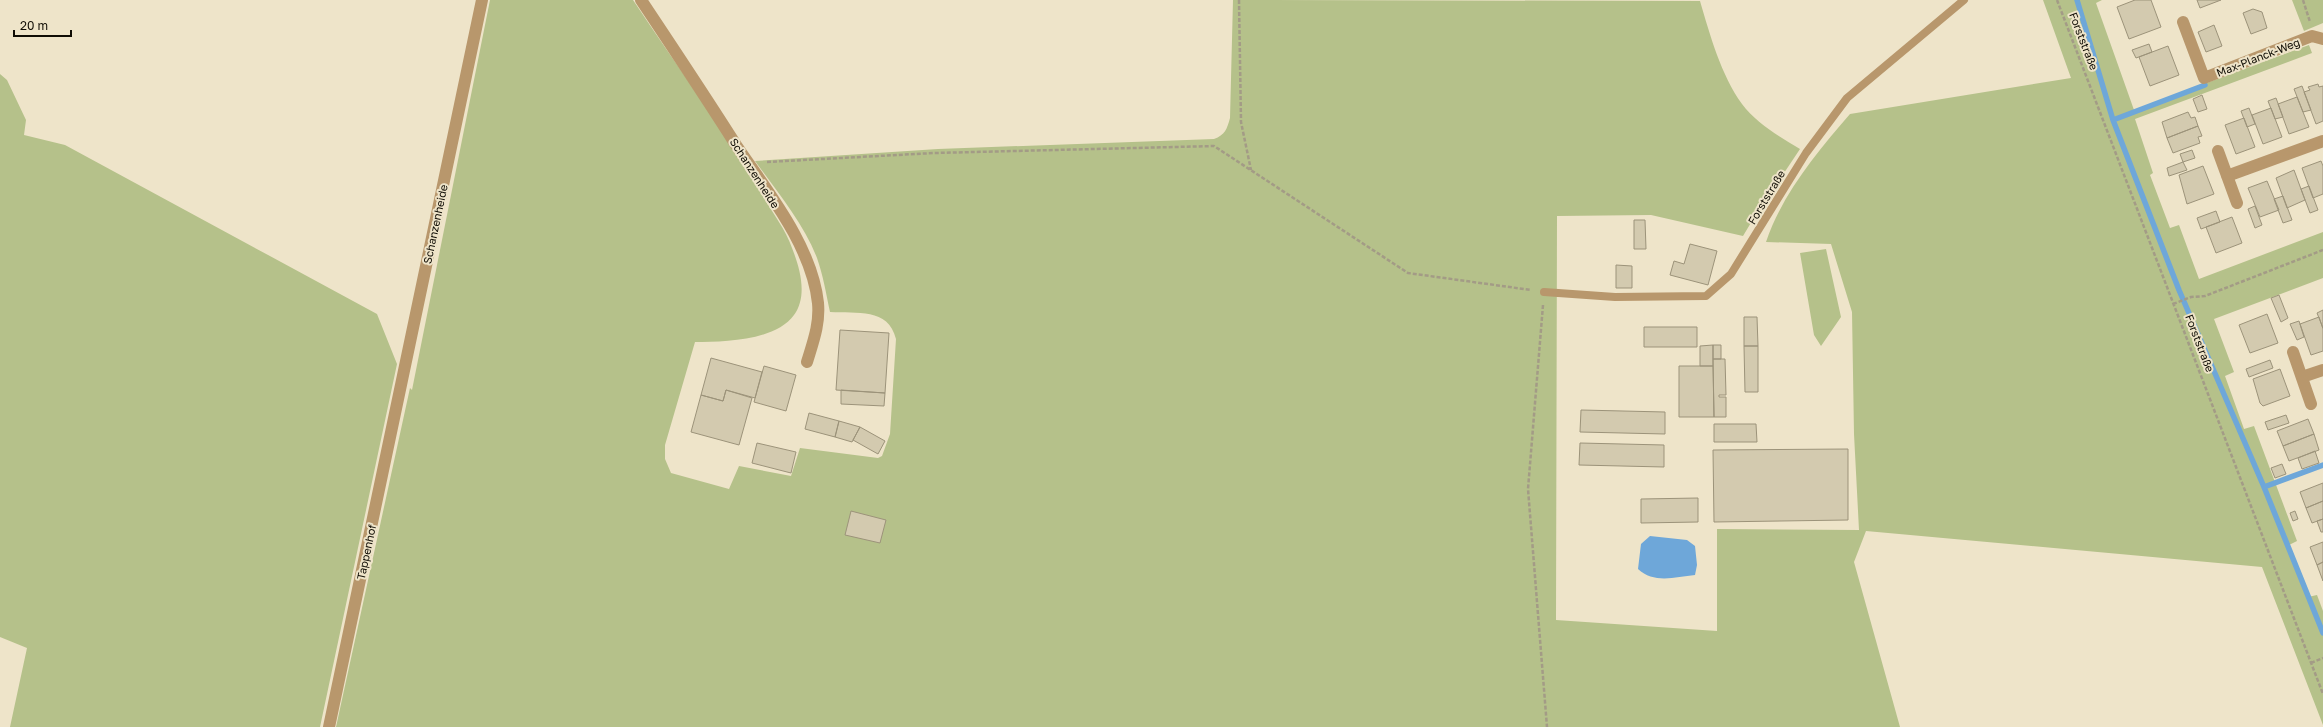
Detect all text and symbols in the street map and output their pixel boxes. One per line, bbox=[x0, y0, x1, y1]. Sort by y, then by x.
street label: Forststraße bbox=[2067, 10, 2101, 72]
scale bar bbox=[14, 12, 71, 38]
text: 20 m bbox=[20, 18, 48, 33]
street label: Max-Planck-Weg bbox=[2214, 35, 2302, 79]
street label: Schanzenheide bbox=[728, 136, 782, 210]
street label: Forststraße bbox=[1745, 168, 1787, 226]
street label: Schanzenheide bbox=[420, 183, 450, 265]
street label: Forststraße bbox=[2183, 312, 2217, 374]
street label: Tappenhof bbox=[354, 523, 378, 581]

